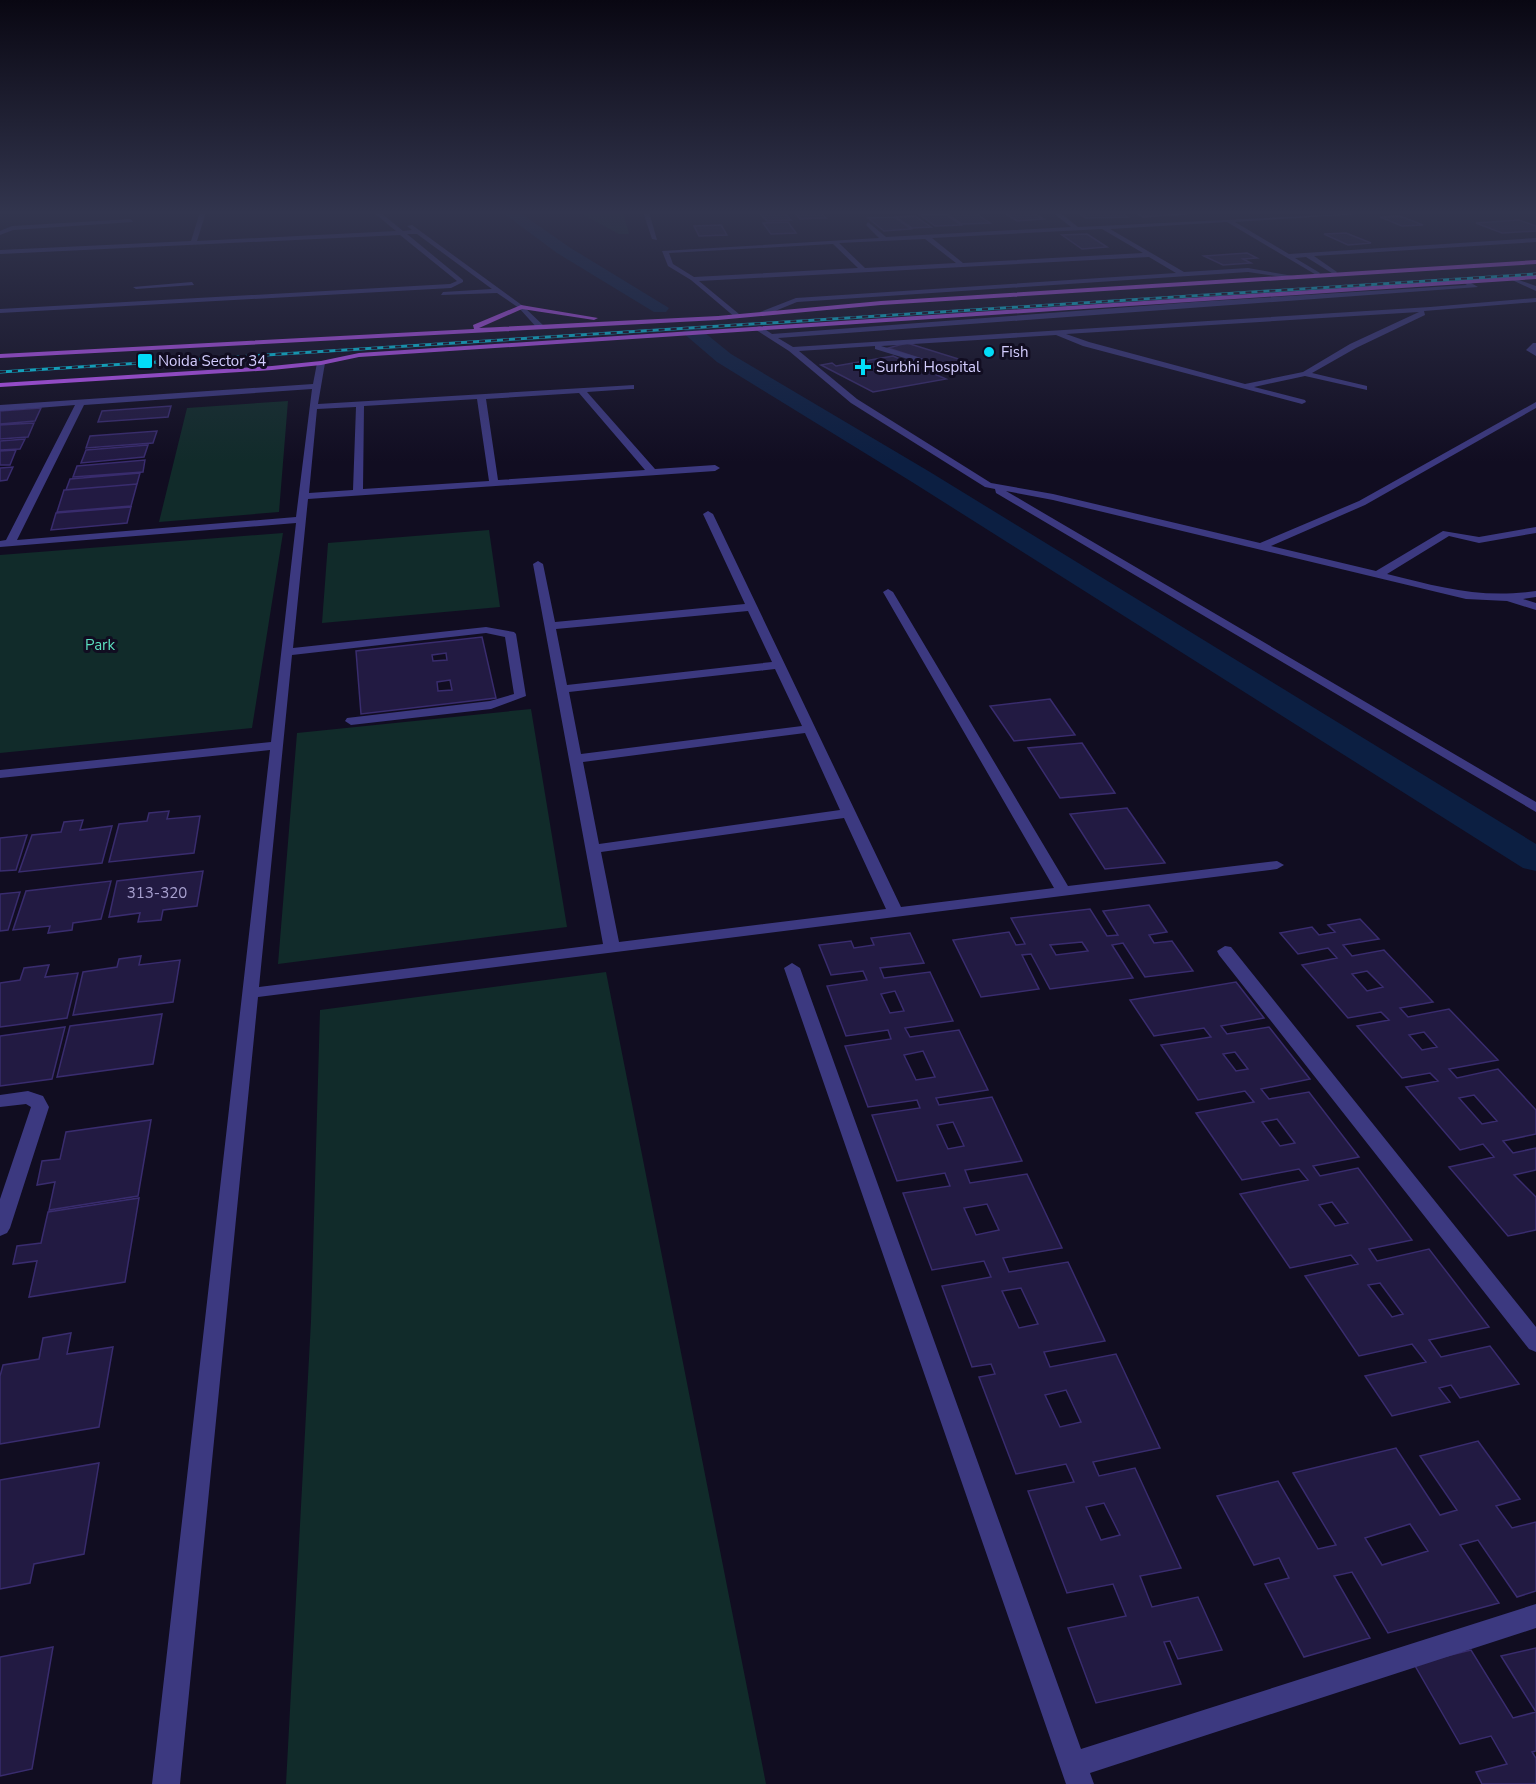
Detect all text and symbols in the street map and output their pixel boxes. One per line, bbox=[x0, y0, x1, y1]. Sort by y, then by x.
place label: Fish bbox=[1001, 342, 1028, 362]
marker: Fish bbox=[982, 345, 996, 359]
place label: Noida Sector 34 bbox=[158, 351, 266, 371]
marker: Noida Sector 34 bbox=[136, 352, 154, 370]
place label: Surbhi Hospital bbox=[876, 357, 981, 377]
marker: Surbhi Hospital bbox=[854, 358, 872, 376]
park label: Park bbox=[85, 635, 115, 655]
house number: 313-320 bbox=[127, 883, 187, 903]

